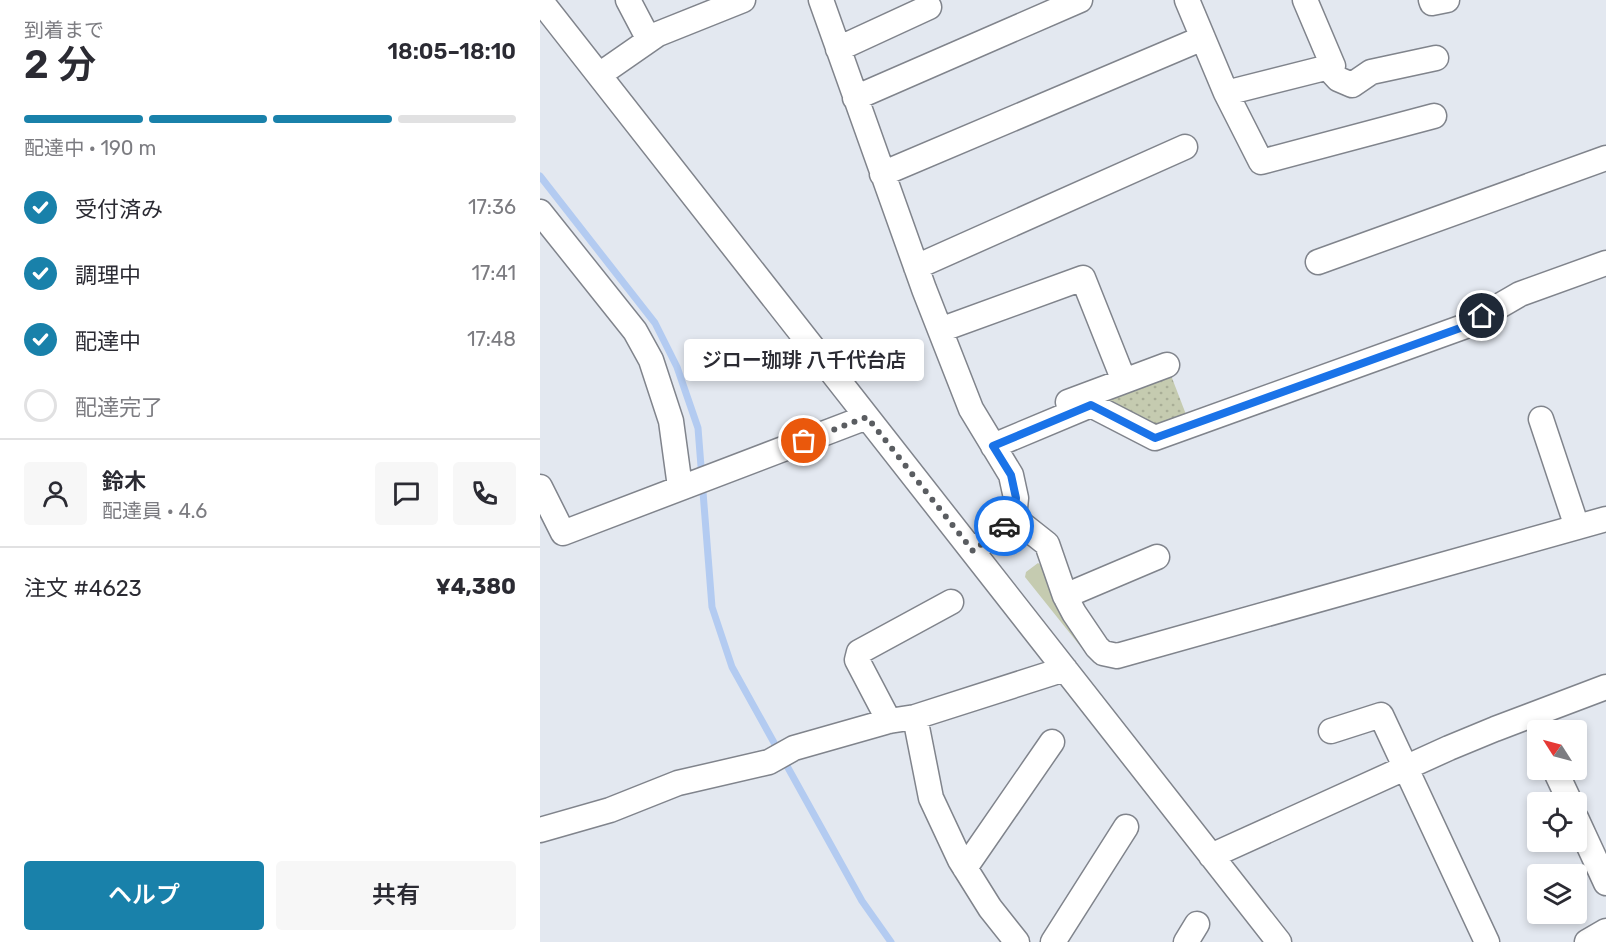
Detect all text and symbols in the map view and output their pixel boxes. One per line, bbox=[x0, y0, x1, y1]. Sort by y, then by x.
text: 到着まで bbox=[24, 18, 104, 42]
text: 18:05–18:10 bbox=[387, 38, 516, 65]
text: 2 分 bbox=[24, 42, 96, 88]
text: 配達中 · 190 m bbox=[24, 136, 156, 160]
icon: check bbox=[24, 191, 57, 224]
text: 17:36 bbox=[468, 195, 516, 219]
text: 受付済み bbox=[75, 196, 163, 223]
icon: check bbox=[24, 257, 57, 290]
text: 17:41 bbox=[471, 261, 516, 285]
text: 調理中 bbox=[75, 262, 141, 289]
pin bbox=[1456, 290, 1507, 341]
icon: home bbox=[1465, 299, 1498, 332]
icon: check bbox=[24, 323, 57, 356]
text: 17:48 bbox=[467, 327, 516, 351]
text: 配達中 bbox=[75, 328, 141, 355]
callout: ジロー珈琲 八千代台店 bbox=[684, 339, 924, 381]
text: ジロー珈琲 八千代台店 bbox=[702, 348, 906, 372]
text: 配達完了 bbox=[75, 394, 163, 421]
pin bbox=[778, 415, 829, 466]
icon: bag bbox=[787, 424, 820, 457]
button: person bbox=[24, 462, 87, 525]
button: chat bbox=[375, 462, 438, 525]
button: phone bbox=[453, 462, 516, 525]
text: 鈴木 bbox=[102, 468, 146, 495]
courier bbox=[974, 496, 1034, 556]
text: 配達員 · 4.6 bbox=[102, 499, 207, 523]
icon: car bbox=[988, 510, 1021, 543]
text: ¥4,380 bbox=[436, 573, 516, 600]
text: 注文 #4623 bbox=[24, 575, 142, 602]
north arrow bbox=[1527, 720, 1587, 780]
map controls bbox=[1527, 720, 1587, 924]
button: locate bbox=[1527, 792, 1587, 852]
button: ヘルプ bbox=[24, 861, 264, 930]
button: 共有 bbox=[276, 861, 516, 930]
button: layers bbox=[1527, 864, 1587, 924]

